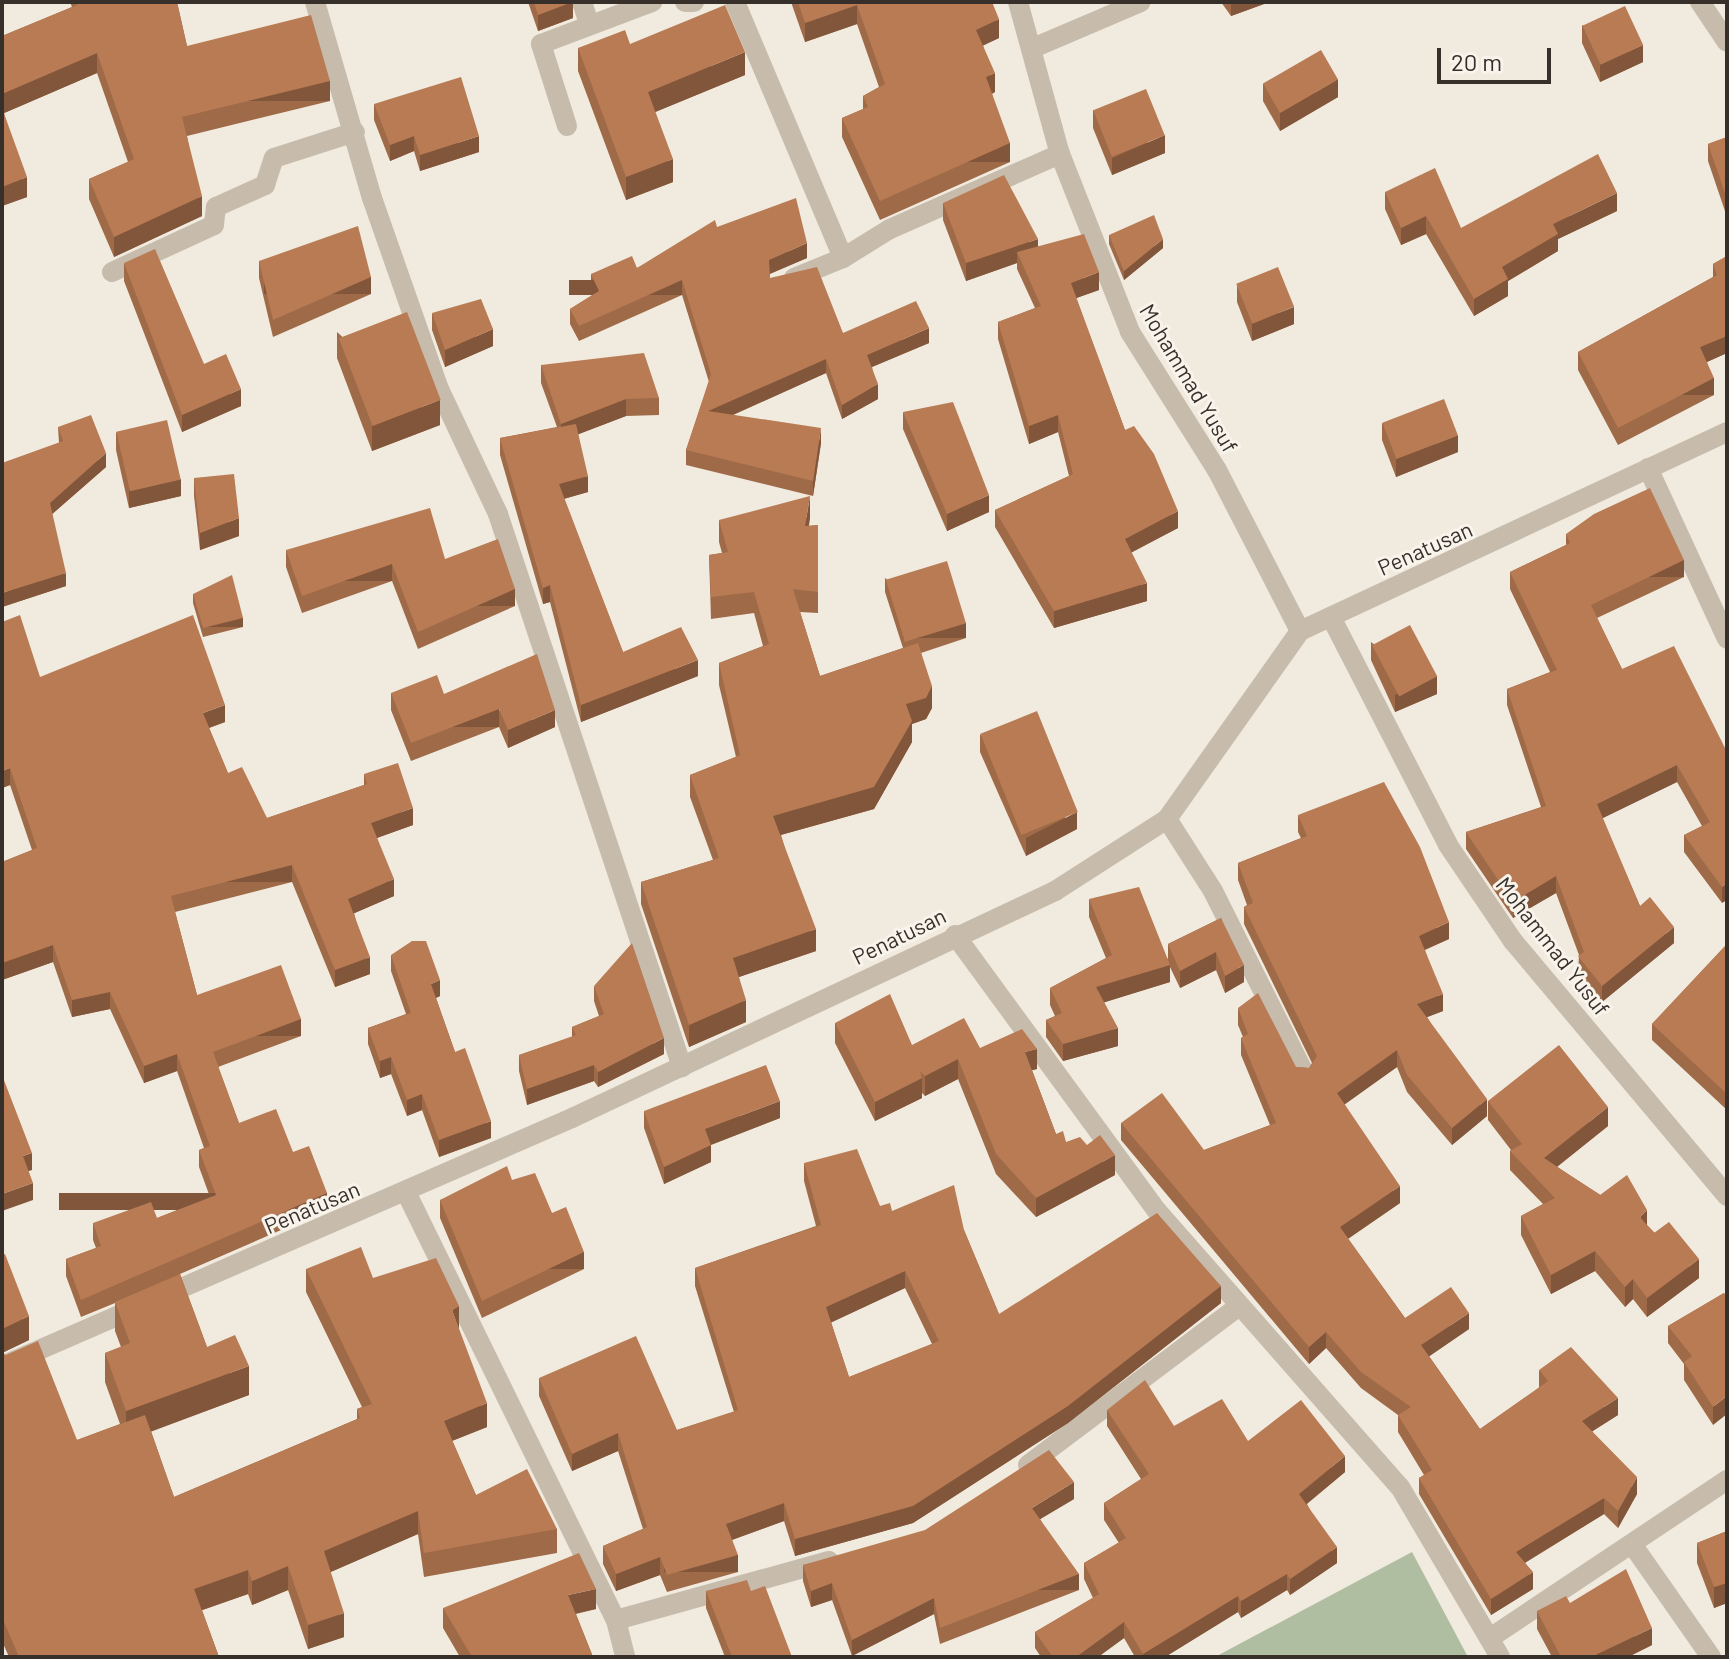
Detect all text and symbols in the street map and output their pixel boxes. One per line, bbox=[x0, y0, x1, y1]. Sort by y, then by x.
scale bar bbox=[1441, 32, 1555, 82]
text: 20 m bbox=[1451, 47, 1502, 76]
street label: Mohammad Yusuf bbox=[1134, 299, 1244, 457]
street label: Penatusan bbox=[1374, 515, 1476, 581]
street label: Mohammad Yusuf bbox=[1491, 871, 1615, 1021]
street label: Penatusan bbox=[848, 902, 950, 970]
street label: Penatusan bbox=[260, 1175, 364, 1239]

